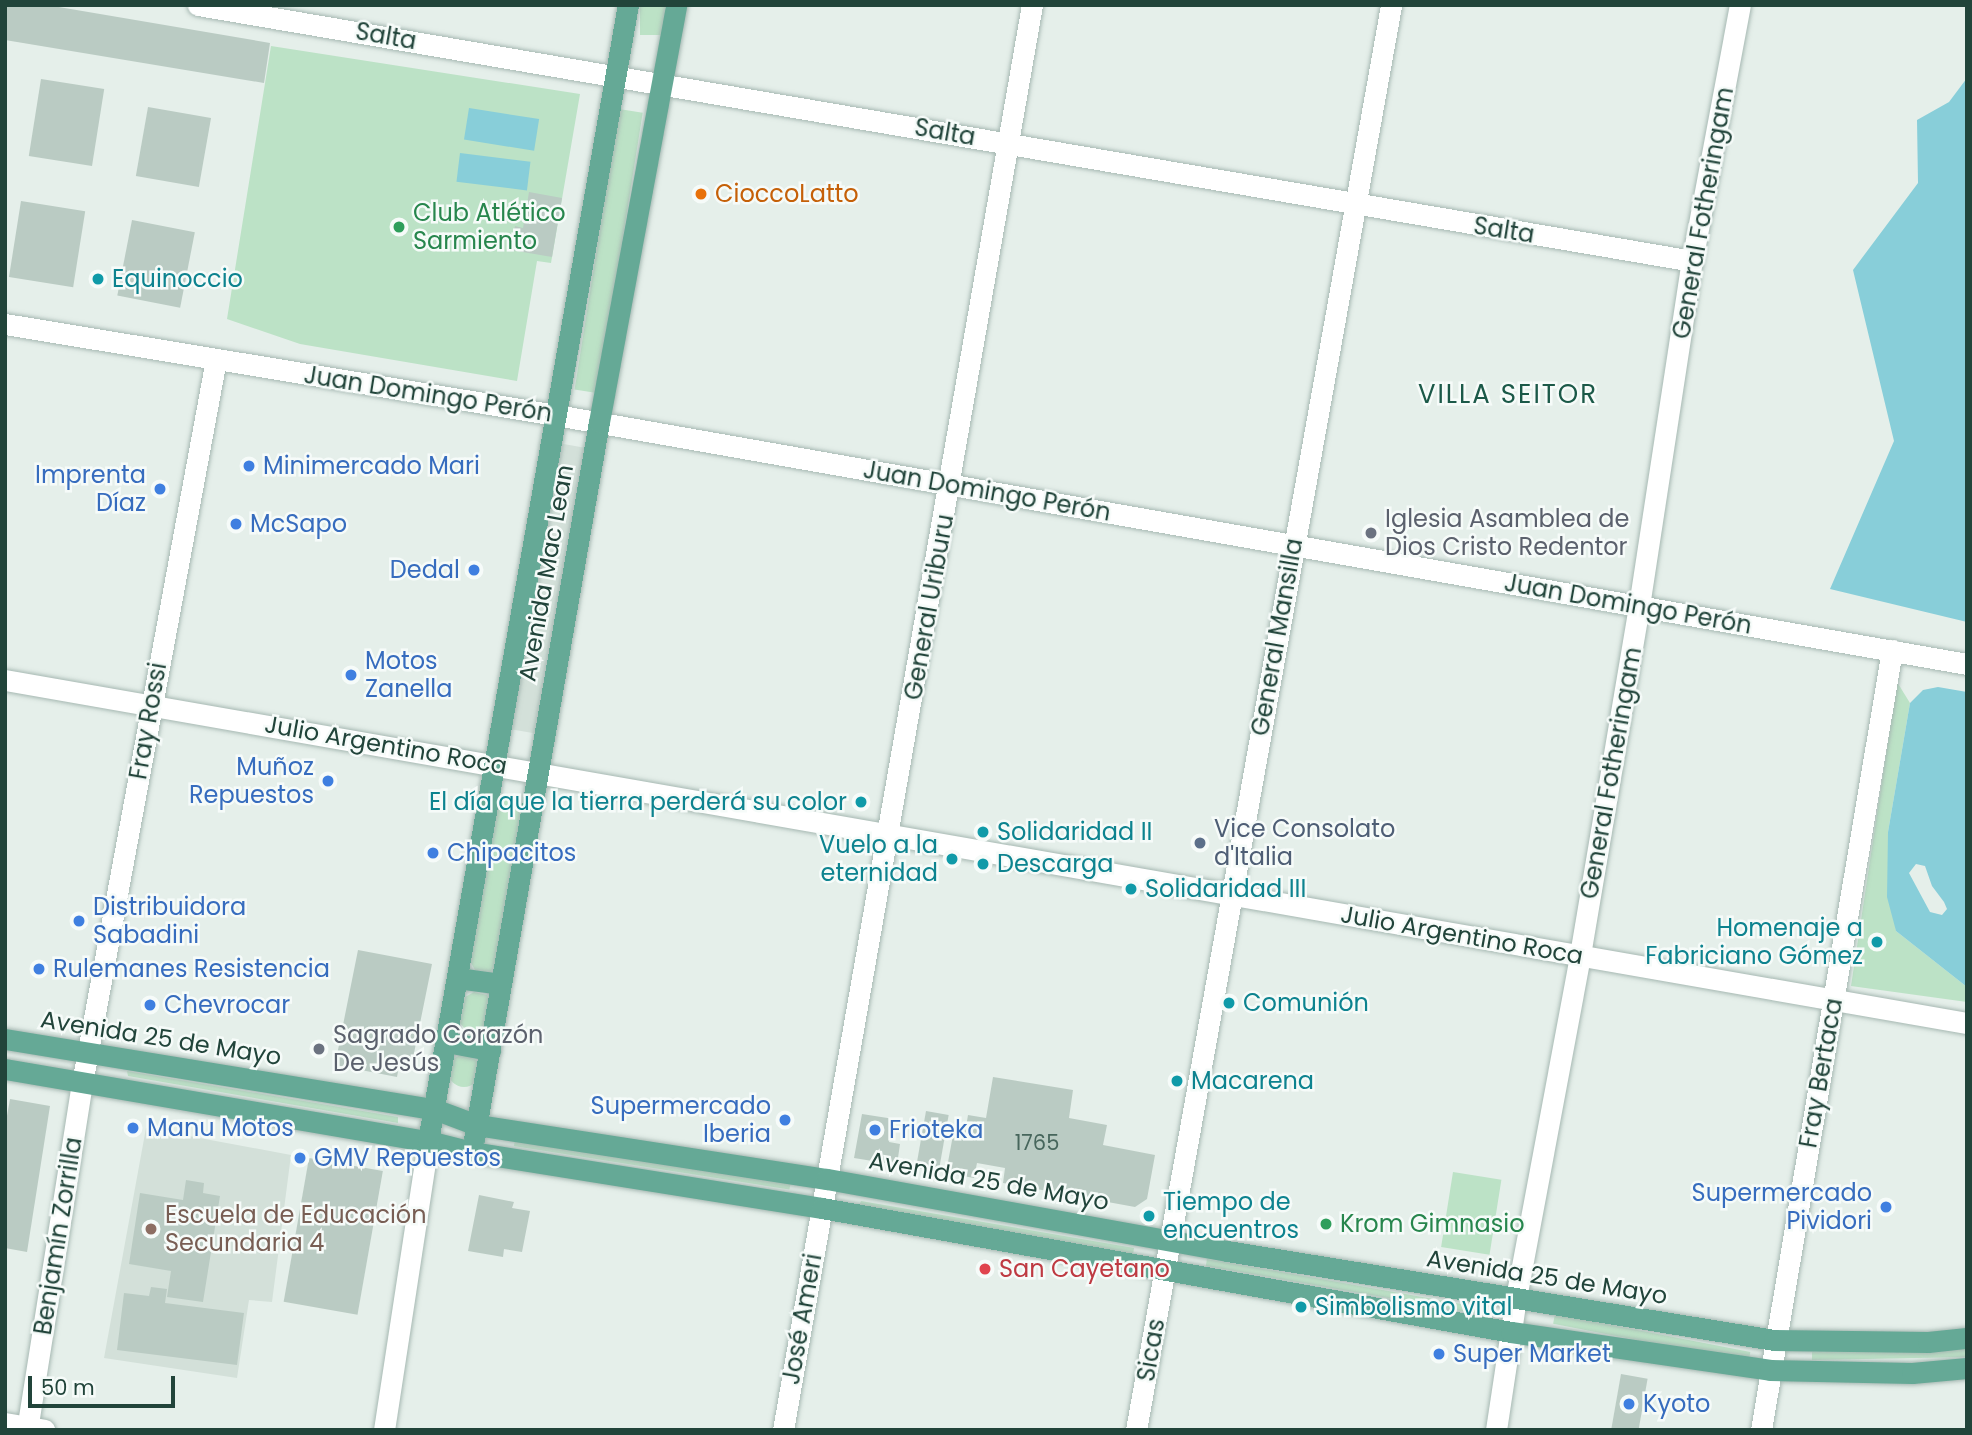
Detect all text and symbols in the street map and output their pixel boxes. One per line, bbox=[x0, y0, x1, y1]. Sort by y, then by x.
street label: Salta bbox=[353, 17, 419, 55]
street label: General Fotheringam bbox=[1667, 85, 1739, 341]
street label: Salta bbox=[912, 113, 978, 151]
place label: CioccoLatto bbox=[715, 180, 859, 208]
marker: CioccoLatto bbox=[693, 186, 709, 202]
place label: Club Atlético Sarmiento bbox=[413, 199, 566, 255]
street label: Salta bbox=[1472, 211, 1536, 249]
marker: Club Atlético Sarmiento bbox=[391, 219, 407, 235]
place label: Equinoccio bbox=[112, 265, 243, 293]
marker: Equinoccio bbox=[90, 271, 106, 287]
street label: Juan Domingo Perón bbox=[302, 360, 554, 428]
district label: VILLA SEITOR bbox=[1419, 379, 1597, 411]
place label: Minimercado Mari bbox=[263, 452, 480, 480]
street label: Juan Domingo Perón bbox=[861, 455, 1113, 527]
marker: Minimercado Mari bbox=[241, 458, 257, 474]
place label: Imprenta Díaz bbox=[35, 461, 146, 517]
street label: Avenida Mac Lean bbox=[513, 462, 579, 684]
marker: Imprenta Díaz bbox=[152, 481, 168, 497]
place label: Iglesia Asamblea de Dios Cristo Redentor bbox=[1385, 505, 1629, 561]
place label: McSapo bbox=[250, 510, 347, 538]
street label: General Uriburu bbox=[898, 512, 960, 702]
marker: McSapo bbox=[228, 516, 244, 532]
marker: Iglesia Asamblea de Dios Cristo Redentor bbox=[1363, 525, 1379, 541]
street label: General Mansilla bbox=[1245, 536, 1309, 738]
place label: Dedal bbox=[390, 556, 460, 584]
marker: Dedal bbox=[466, 562, 482, 578]
street label: Juan Domingo Perón bbox=[1502, 568, 1754, 640]
street label: General Fotheringam bbox=[1575, 645, 1647, 901]
place label: Motos Zanella bbox=[365, 647, 452, 703]
street label: Fray Rossi bbox=[124, 660, 172, 782]
marker: Motos Zanella bbox=[343, 667, 359, 683]
street label: Julio Argentino Roca bbox=[262, 709, 510, 781]
place label: Muñoz Repuestos bbox=[189, 753, 314, 809]
marker: Muñoz Repuestos bbox=[320, 773, 336, 789]
place label: El día que la tierra perderá su color bbox=[429, 788, 847, 816]
marker: El día que la tierra perderá su color bbox=[853, 794, 869, 810]
place label: Vice Consolato d'Italia bbox=[1214, 815, 1395, 871]
place label: Solidaridad II bbox=[997, 818, 1152, 846]
marker: Solidaridad II bbox=[975, 824, 991, 840]
place label: Vuelo a la eternidad bbox=[819, 831, 938, 887]
marker: Vice Consolato d'Italia bbox=[1192, 835, 1208, 851]
place label: Chipacitos bbox=[447, 839, 576, 867]
marker: Chipacitos bbox=[425, 845, 441, 861]
place label: Descarga bbox=[997, 850, 1114, 878]
marker: Vuelo a la eternidad bbox=[944, 851, 960, 867]
marker: Descarga bbox=[975, 856, 991, 872]
place label: Solidaridad III bbox=[1145, 875, 1306, 903]
marker: Solidaridad III bbox=[1123, 881, 1139, 897]
place label: Distribuidora Sabadini bbox=[93, 893, 246, 949]
street label: Julio Argentino Roca bbox=[1338, 899, 1586, 971]
marker: Distribuidora Sabadini bbox=[71, 913, 87, 929]
place label: Homenaje a Fabriciano Gómez bbox=[1645, 914, 1863, 970]
marker: Homenaje a Fabriciano Gómez bbox=[1869, 934, 1885, 950]
place label: Rulemanes Resistencia bbox=[53, 955, 330, 983]
marker: Rulemanes Resistencia bbox=[31, 961, 47, 977]
place label: Comunión bbox=[1243, 989, 1369, 1017]
place label: Chevrocar bbox=[164, 991, 290, 1019]
marker: Comunión bbox=[1221, 995, 1237, 1011]
street label: Fray Bertaca bbox=[1794, 996, 1848, 1150]
marker: Chevrocar bbox=[142, 997, 158, 1013]
street label: Avenida 25 de Mayo bbox=[39, 1005, 283, 1071]
place label: Sagrado Corazón De Jesús bbox=[333, 1021, 543, 1077]
marker: Sagrado Corazón De Jesús bbox=[311, 1041, 327, 1057]
place label: Macarena bbox=[1191, 1067, 1314, 1095]
marker: Macarena bbox=[1169, 1073, 1185, 1089]
place label: Supermercado Iberia bbox=[591, 1092, 771, 1148]
marker: Supermercado Iberia bbox=[777, 1112, 793, 1128]
place label: Manu Motos bbox=[147, 1114, 294, 1142]
place label: Frioteka bbox=[889, 1116, 984, 1144]
marker: Manu Motos bbox=[125, 1120, 141, 1136]
marker: Frioteka bbox=[867, 1122, 883, 1138]
house number: 1765 bbox=[1015, 1130, 1059, 1156]
street label: Benjamín Zorrilla bbox=[28, 1135, 88, 1337]
place label: GMV Repuestos bbox=[314, 1144, 501, 1172]
street label: Avenida 25 de Mayo bbox=[867, 1146, 1111, 1216]
marker: GMV Repuestos bbox=[292, 1150, 308, 1166]
place label: Supermercado Pividori bbox=[1692, 1179, 1872, 1235]
place label: Tiempo de encuentros bbox=[1163, 1188, 1299, 1244]
marker: Supermercado Pividori bbox=[1878, 1199, 1894, 1215]
place label: Escuela de Educación Secundaria 4 bbox=[165, 1201, 427, 1257]
marker: Tiempo de encuentros bbox=[1141, 1208, 1157, 1224]
place label: Krom Gimnasio bbox=[1340, 1210, 1524, 1238]
marker: Krom Gimnasio bbox=[1318, 1216, 1334, 1232]
marker: Escuela de Educación Secundaria 4 bbox=[143, 1221, 159, 1237]
street label: Avenida 25 de Mayo bbox=[1425, 1244, 1669, 1310]
street label: José Ameri bbox=[776, 1251, 828, 1387]
place label: San Cayetano bbox=[999, 1255, 1170, 1283]
marker: San Cayetano bbox=[977, 1261, 993, 1277]
place label: Simbolismo vital bbox=[1315, 1293, 1512, 1321]
marker: Simbolismo vital bbox=[1293, 1299, 1309, 1315]
street label: Sicas bbox=[1131, 1316, 1171, 1384]
place label: Super Market bbox=[1453, 1340, 1611, 1368]
marker: Super Market bbox=[1431, 1346, 1447, 1362]
scale bar bbox=[32, 1362, 178, 1406]
text: 50 m bbox=[41, 1373, 95, 1402]
place label: Kyoto bbox=[1643, 1390, 1710, 1418]
marker: Kyoto bbox=[1621, 1396, 1637, 1412]

